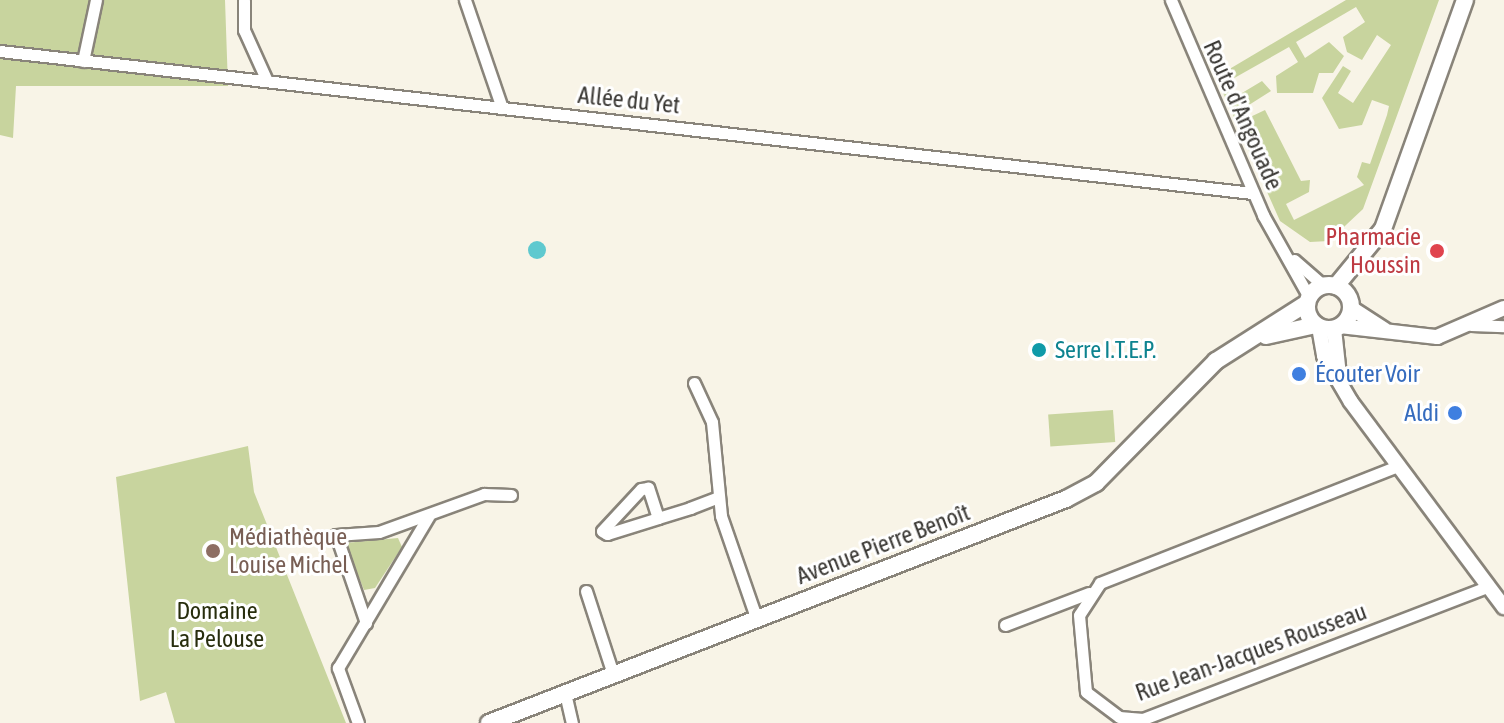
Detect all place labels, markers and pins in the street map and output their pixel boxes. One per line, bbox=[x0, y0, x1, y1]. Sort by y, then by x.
place label: Pharmacie Houssin bbox=[1326, 223, 1421, 279]
marker: Pharmacie Houssin bbox=[1428, 242, 1446, 260]
place label: Serre I.T.E.P. bbox=[1055, 336, 1156, 364]
marker: Serre I.T.E.P. bbox=[1030, 341, 1048, 359]
place label: Écouter Voir bbox=[1315, 360, 1420, 388]
marker: Écouter Voir bbox=[1290, 365, 1308, 383]
place label: Aldi bbox=[1404, 399, 1439, 427]
marker: Aldi bbox=[1446, 404, 1464, 422]
place label: Médiathèque Louise Michel bbox=[229, 523, 349, 579]
marker: Médiathèque Louise Michel bbox=[204, 542, 222, 560]

